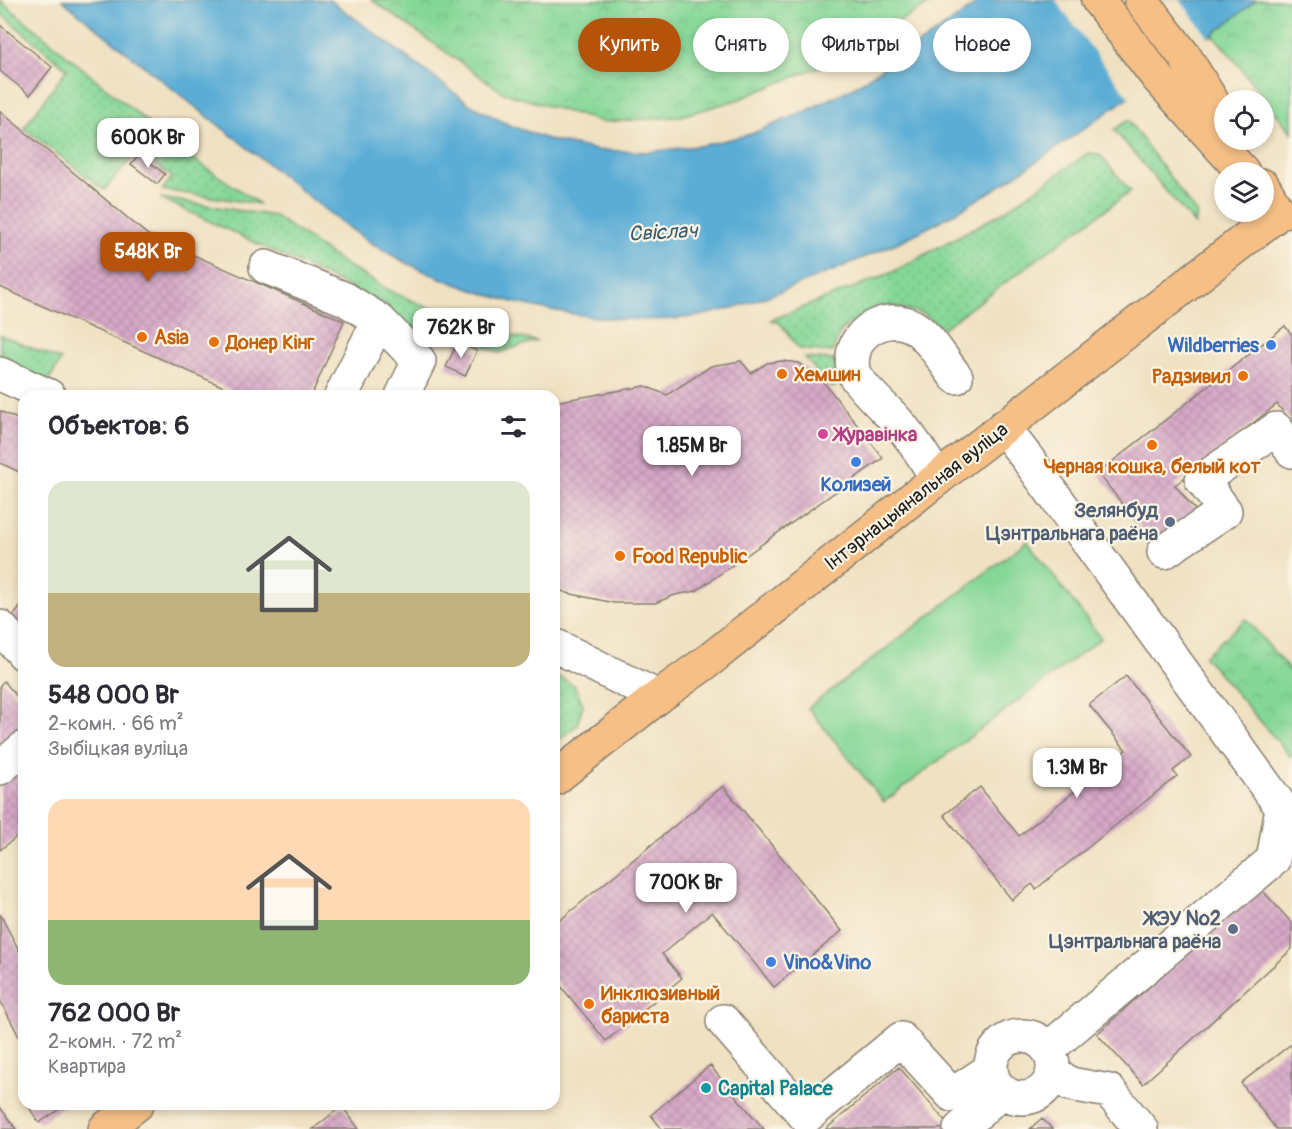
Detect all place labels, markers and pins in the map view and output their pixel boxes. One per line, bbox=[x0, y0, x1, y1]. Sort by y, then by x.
pin: 600K Br bbox=[93, 118, 203, 169]
pin: 548K Br bbox=[93, 232, 203, 283]
pin: 762K Br bbox=[406, 308, 516, 359]
place label: Asia bbox=[154, 325, 189, 350]
marker: Asia bbox=[135, 330, 149, 344]
place label: Донер Кінг bbox=[225, 330, 314, 355]
place label: Wildberries bbox=[1167, 333, 1259, 358]
marker: Донер Кінг bbox=[207, 335, 221, 349]
marker: Wildberries bbox=[1264, 338, 1278, 352]
place label: Хемшин bbox=[794, 362, 861, 387]
place label: Радзивил bbox=[1152, 364, 1231, 389]
marker: Хемшин bbox=[775, 367, 789, 381]
marker: Радзивил bbox=[1236, 369, 1250, 383]
place label: Журавінка bbox=[832, 422, 917, 447]
pin: 1.85M Br bbox=[630, 426, 754, 477]
marker: Журавінка bbox=[816, 427, 830, 441]
marker: Черная кошка, белый кот bbox=[1145, 438, 1159, 452]
place label: Черная кошка, белый кот bbox=[1044, 454, 1261, 479]
marker: Колизей bbox=[849, 455, 863, 469]
place label: Колизей bbox=[821, 472, 891, 497]
place label: Зелянбуд Цэнтральнага раёна bbox=[986, 498, 1159, 546]
marker: Зелянбуд Цэнтральнага раёна bbox=[1163, 515, 1177, 529]
place label: Food Republic bbox=[632, 544, 748, 569]
marker: Food Republic bbox=[613, 549, 627, 563]
pin: 1.3M Br bbox=[1022, 748, 1132, 799]
pin: 700K Br bbox=[631, 863, 741, 914]
place label: ЖЭУ №2 Цэнтральнага раёна bbox=[1049, 906, 1221, 954]
marker: ЖЭУ №2 Цэнтральнага раёна bbox=[1226, 922, 1240, 936]
place label: Vino&Vino bbox=[783, 950, 871, 975]
marker: Vino&Vino bbox=[764, 955, 778, 969]
place label: Инклюзивный бариста bbox=[601, 981, 720, 1029]
marker: Инклюзивный бариста bbox=[582, 997, 596, 1011]
place label: Capital Palace bbox=[718, 1076, 834, 1101]
marker: Capital Palace bbox=[699, 1081, 713, 1095]

